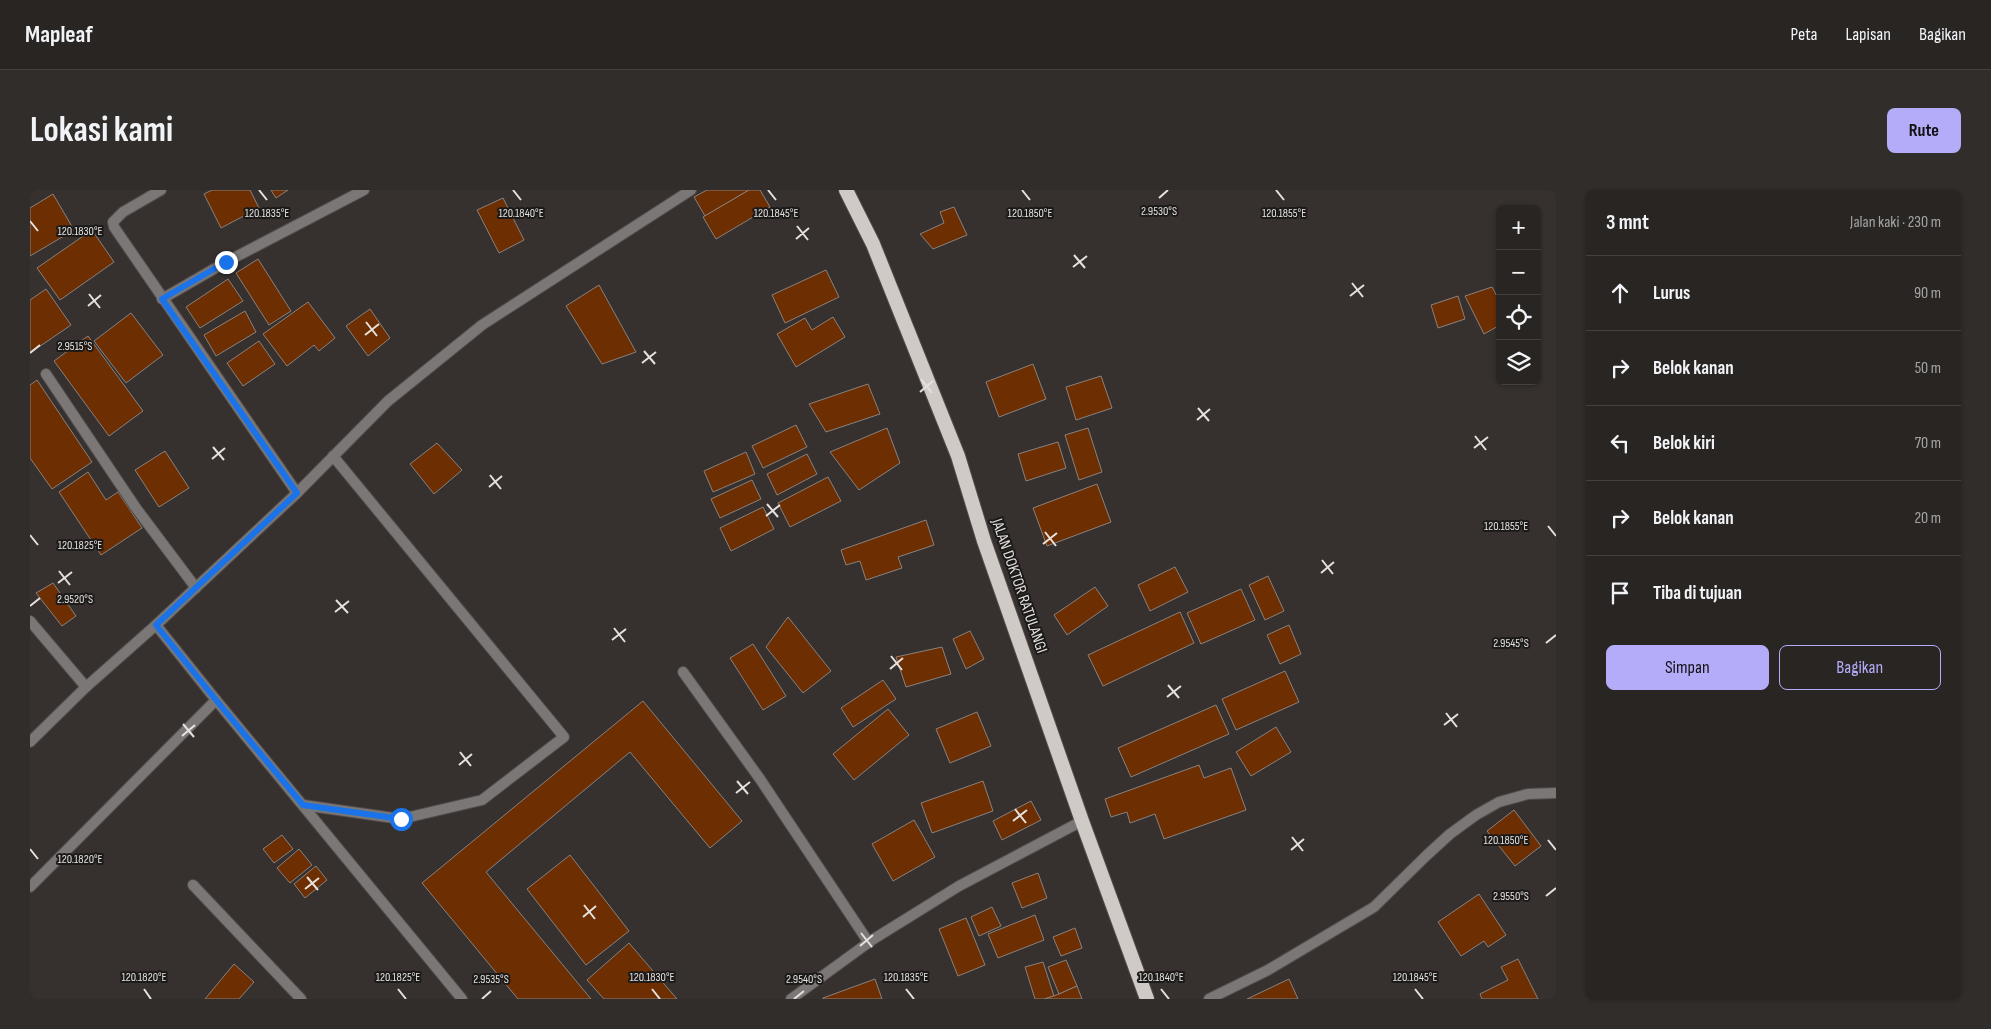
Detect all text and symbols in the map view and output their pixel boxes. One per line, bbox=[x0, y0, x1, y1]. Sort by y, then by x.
text: Mapleaf bbox=[25, 20, 93, 49]
text: Peta bbox=[1790, 24, 1818, 45]
text: Lapisan bbox=[1846, 24, 1891, 45]
text: Bagikan bbox=[1919, 24, 1966, 45]
button: Rute bbox=[1887, 108, 1961, 153]
text: Lokasi kami bbox=[30, 109, 173, 152]
text: 2.9530°S bbox=[1141, 204, 1177, 219]
map controls bbox=[1496, 205, 1541, 385]
button: + bbox=[1496, 205, 1541, 250]
text: 120.1835°E bbox=[245, 206, 289, 221]
text: 120.1840°E bbox=[498, 206, 544, 221]
text: 120.1845°E bbox=[754, 206, 798, 221]
text: 120.1850°E bbox=[1008, 206, 1052, 221]
text: 120.1855°E bbox=[1262, 206, 1306, 221]
text: 3 mnt bbox=[1606, 210, 1649, 235]
text: Jalan kaki · 230 m bbox=[1850, 213, 1941, 232]
text: 120.1830°E bbox=[58, 224, 103, 239]
button: − bbox=[1496, 250, 1541, 295]
route end bbox=[215, 251, 238, 274]
icon: ahead bbox=[1606, 279, 1634, 307]
text: Lurus bbox=[1653, 282, 1690, 305]
text: 90 m bbox=[1914, 284, 1941, 303]
button: locate bbox=[1496, 295, 1541, 340]
text: 2.9515°S bbox=[58, 339, 92, 354]
button: layers bbox=[1496, 340, 1541, 385]
icon: right bbox=[1606, 354, 1634, 382]
text: Belok kanan bbox=[1653, 357, 1734, 380]
text: 50 m bbox=[1915, 359, 1941, 378]
icon: left bbox=[1606, 429, 1634, 457]
text: Belok kiri bbox=[1653, 432, 1715, 455]
text: 70 m bbox=[1915, 434, 1941, 453]
icon: right bbox=[1606, 504, 1634, 532]
text: Belok kanan bbox=[1653, 507, 1734, 530]
text: 20 m bbox=[1914, 509, 1941, 528]
street label: JALAN DOKTOR RATULANGI bbox=[987, 515, 1051, 656]
text: 120.1855°E bbox=[1484, 519, 1528, 534]
text: 120.1825°E bbox=[58, 538, 102, 553]
icon: arrive bbox=[1606, 579, 1634, 607]
text: Tiba di tujuan bbox=[1653, 582, 1742, 605]
text: 2.9520°S bbox=[57, 592, 93, 607]
text: 2.9545°S bbox=[1493, 636, 1529, 651]
button: Simpan bbox=[1606, 645, 1769, 690]
button: Bagikan bbox=[1779, 645, 1941, 690]
route start bbox=[390, 808, 413, 831]
text: 120.1850°E bbox=[1484, 833, 1528, 848]
text: 120.1820°E bbox=[57, 852, 103, 867]
text: 2.9550°S bbox=[1493, 889, 1529, 904]
text: 120.1820°E bbox=[121, 970, 167, 985]
text: 120.1825°E bbox=[376, 970, 420, 985]
text: 120.1830°E bbox=[630, 970, 675, 985]
text: 120.1835°E bbox=[884, 970, 928, 985]
text: 120.1840°E bbox=[1138, 970, 1184, 985]
text: 120.1845°E bbox=[1393, 970, 1437, 985]
text: 2.9535°S bbox=[473, 972, 509, 987]
text: 2.9540°S bbox=[786, 972, 822, 987]

